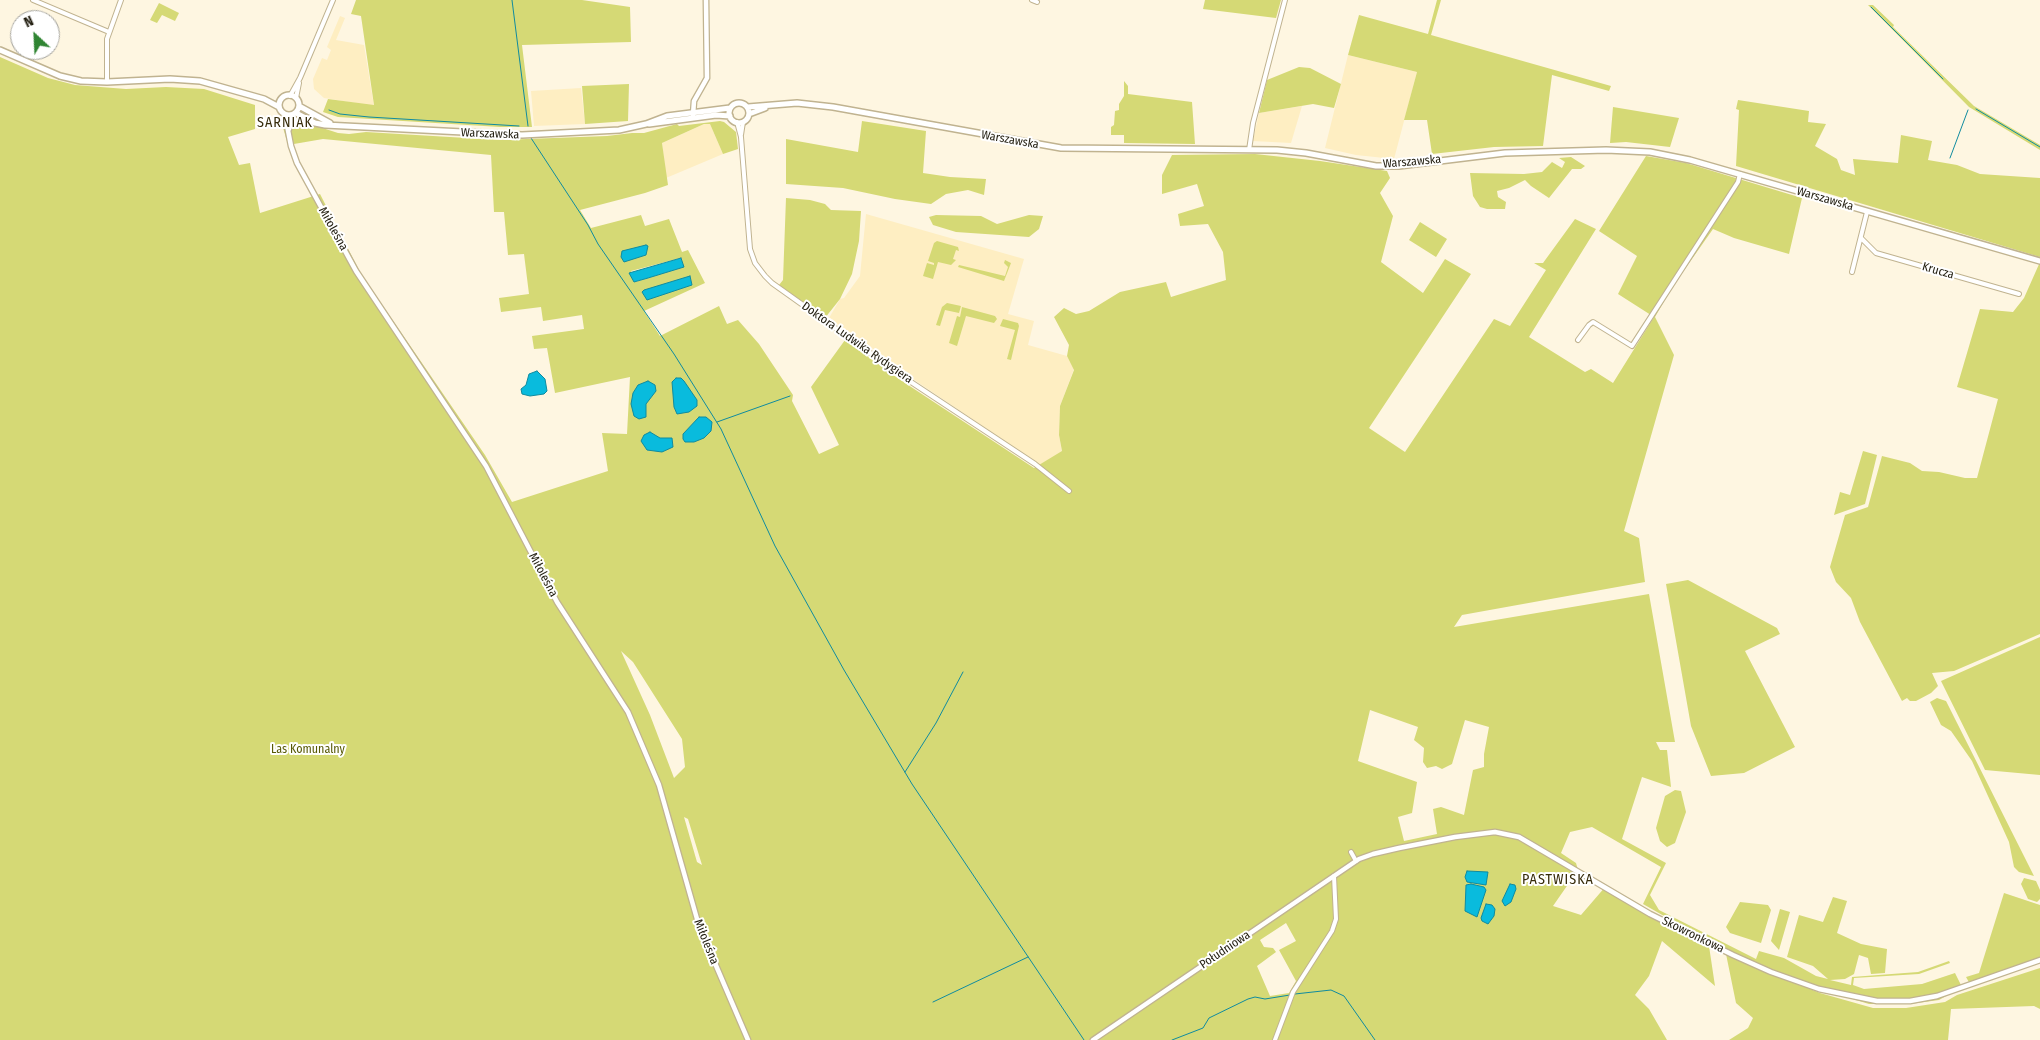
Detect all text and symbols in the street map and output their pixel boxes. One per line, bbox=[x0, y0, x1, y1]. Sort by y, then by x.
north arrow bbox=[10, 10, 60, 60]
text: N bbox=[21, 12, 36, 31]
district label: SARNIAK bbox=[256, 115, 314, 131]
street label: Warszawska bbox=[461, 126, 519, 142]
street label: Warszawska bbox=[980, 128, 1040, 152]
street label: Warszawska bbox=[1382, 152, 1442, 172]
street label: Warszawska bbox=[1795, 184, 1855, 214]
street label: Miłoleśna bbox=[315, 205, 351, 253]
street label: Krucza bbox=[1920, 260, 1956, 282]
street label: Doktora Ludwika Rydygiera bbox=[799, 299, 915, 387]
street label: Miłoleśna bbox=[525, 551, 561, 599]
park label: Las Komunalny bbox=[271, 743, 345, 757]
district label: PASTWISKA bbox=[1521, 872, 1595, 888]
street label: Skowronkowa bbox=[1660, 914, 1726, 956]
street label: Miłoleśna bbox=[690, 917, 722, 967]
street label: Południowa bbox=[1197, 928, 1253, 972]

